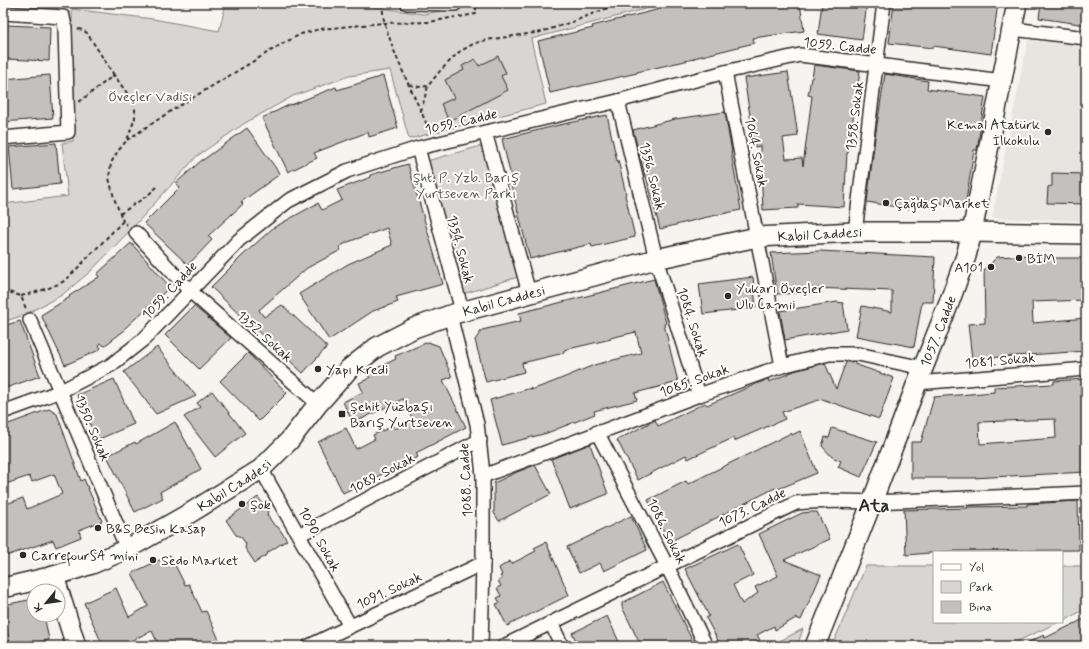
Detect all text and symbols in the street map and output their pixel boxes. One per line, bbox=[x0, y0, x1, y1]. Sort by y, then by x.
street label: 1059. Cadde bbox=[802, 33, 877, 59]
street label: 1358. Sokak bbox=[842, 80, 868, 152]
park label: Öveçler Vadisi bbox=[108, 88, 192, 106]
street label: 1059. Cadde bbox=[423, 105, 499, 139]
street label: 1064. Sokak bbox=[740, 116, 772, 189]
place label: Kemal Atatürk İlkokulu bbox=[947, 116, 1040, 150]
marker: Kemal Atatürk İlkokulu bbox=[1043, 127, 1053, 137]
street label: 1356. Sokak bbox=[635, 140, 669, 212]
park label: Şht. P. Yzb. Barış Yurtseven Parkı bbox=[413, 169, 519, 203]
place label: Çağdaş Market bbox=[894, 195, 990, 213]
marker: Çağdaş Market bbox=[881, 198, 891, 208]
street label: 1354. Sokak bbox=[442, 213, 478, 286]
street label: Kabil Caddesi bbox=[777, 224, 862, 246]
place label: BİM bbox=[1027, 250, 1056, 268]
marker: BİM bbox=[1014, 253, 1024, 263]
street label: 1059. Cadde bbox=[138, 258, 201, 324]
place label: A101 bbox=[954, 259, 983, 277]
marker: A101 bbox=[986, 262, 996, 272]
place label: Yukarı Öveçler Ulu Camii bbox=[736, 280, 824, 314]
street label: Kabil Caddesi bbox=[461, 282, 547, 321]
street label: 1084. Sokak bbox=[672, 285, 712, 359]
marker: Yukarı Öveçler Ulu Camii bbox=[723, 291, 733, 301]
street label: 1057. Cadde bbox=[916, 293, 961, 370]
street label: 1352. Sokak bbox=[233, 307, 296, 367]
street label: 1081. Sokak bbox=[964, 349, 1036, 373]
street label: 1085. Sokak bbox=[657, 360, 731, 402]
place label: Yapı Kredi bbox=[326, 361, 388, 379]
marker: Yapı Kredi bbox=[313, 364, 323, 374]
street label: 1350. Sokak bbox=[70, 393, 114, 464]
place label: Şehit Yüzbaşı Barış Yurtseven bbox=[350, 398, 453, 432]
marker: Şehit Yüzbaşı Barış Yurtseven bbox=[337, 409, 347, 419]
street label: 1088. Cadde bbox=[455, 442, 477, 517]
street label: 1089. Sokak bbox=[347, 449, 418, 498]
street label: Kabil Caddesi bbox=[194, 456, 276, 516]
street label: 1073. Cadde bbox=[716, 484, 789, 532]
district label: Ata bbox=[859, 494, 890, 518]
place label: Şok bbox=[250, 496, 271, 514]
street label: 1086. Sokak bbox=[642, 496, 690, 567]
marker: Şok bbox=[237, 499, 247, 509]
street label: 1090. Sokak bbox=[294, 504, 344, 575]
place label: B&S Besin Kasap bbox=[106, 520, 206, 538]
marker: B&S Besin Kasap bbox=[93, 523, 103, 533]
place label: CarrefourSA mini bbox=[31, 547, 138, 567]
marker: CarrefourSA mini bbox=[18, 550, 28, 560]
legend bbox=[933, 551, 1063, 623]
place label: Sedo Market bbox=[161, 552, 239, 570]
marker: Sedo Market bbox=[148, 555, 158, 565]
text: Yol bbox=[969, 560, 984, 576]
street label: 1091. Sokak bbox=[354, 568, 425, 614]
text: Park bbox=[969, 580, 993, 596]
north arrow bbox=[26, 583, 66, 623]
text: K bbox=[30, 600, 46, 614]
text: Bina bbox=[969, 600, 992, 616]

